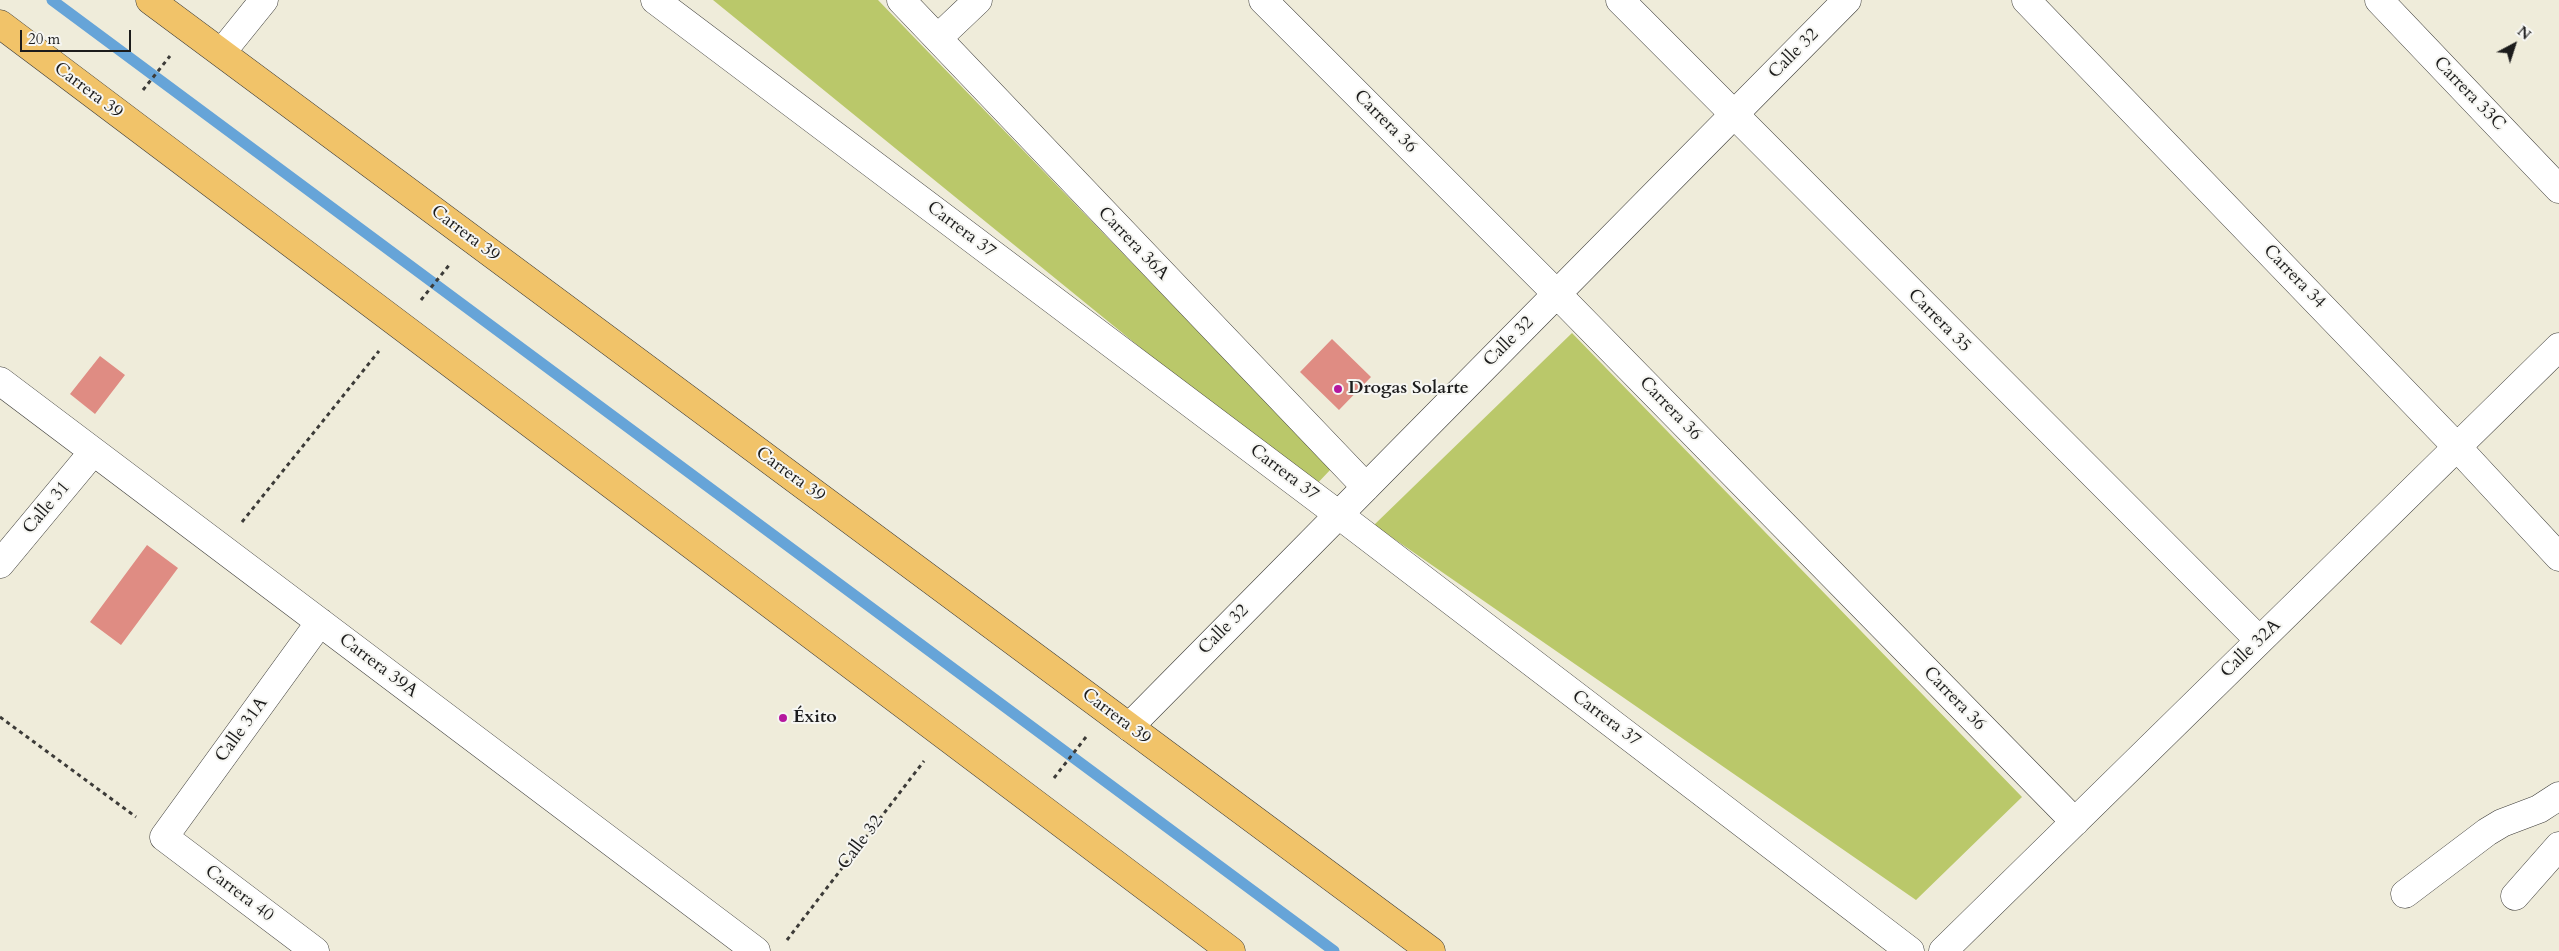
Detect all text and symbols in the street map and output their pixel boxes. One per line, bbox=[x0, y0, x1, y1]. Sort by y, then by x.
scale bar bbox=[22, 20, 134, 52]
north arrow bbox=[2489, 20, 2539, 70]
text: N bbox=[2513, 22, 2535, 44]
street label: Calle 32 bbox=[1764, 24, 1824, 84]
text: 20 m bbox=[28, 29, 60, 49]
street label: Carrera 33C bbox=[2429, 53, 2509, 135]
street label: Carrera 39 bbox=[49, 58, 127, 124]
street label: Carrera 36 bbox=[1349, 86, 1421, 158]
street label: Carrera 37 bbox=[922, 197, 1000, 263]
street label: Carrera 39 bbox=[426, 201, 504, 267]
street label: Carrera 36A bbox=[1093, 203, 1173, 285]
street label: Carrera 34 bbox=[2258, 241, 2330, 313]
street label: Carrera 35 bbox=[1903, 285, 1975, 357]
street label: Calle 32 bbox=[1479, 312, 1539, 372]
street label: Carrera 36 bbox=[1634, 373, 1706, 445]
place label: Drogas Solarte bbox=[1348, 378, 1469, 400]
marker: Drogas Solarte bbox=[1332, 383, 1344, 395]
street label: Carrera 37 bbox=[1245, 440, 1323, 506]
street label: Carrera 39 bbox=[751, 443, 829, 507]
street label: Calle 31 bbox=[19, 477, 75, 539]
street label: Calle 32 bbox=[1194, 600, 1254, 660]
street label: Calle 32A bbox=[2217, 615, 2285, 683]
street label: Carrera 39A bbox=[334, 629, 422, 703]
street label: Carrera 36 bbox=[1918, 663, 1990, 735]
street label: Carrera 39 bbox=[1077, 684, 1155, 750]
street label: Carrera 37 bbox=[1567, 686, 1645, 752]
street label: Calle 31A bbox=[211, 693, 273, 767]
place label: Éxito bbox=[793, 707, 837, 729]
marker: Éxito bbox=[777, 712, 789, 724]
street label: Calle 32 bbox=[834, 812, 888, 874]
street label: Carrera 40 bbox=[200, 861, 278, 927]

